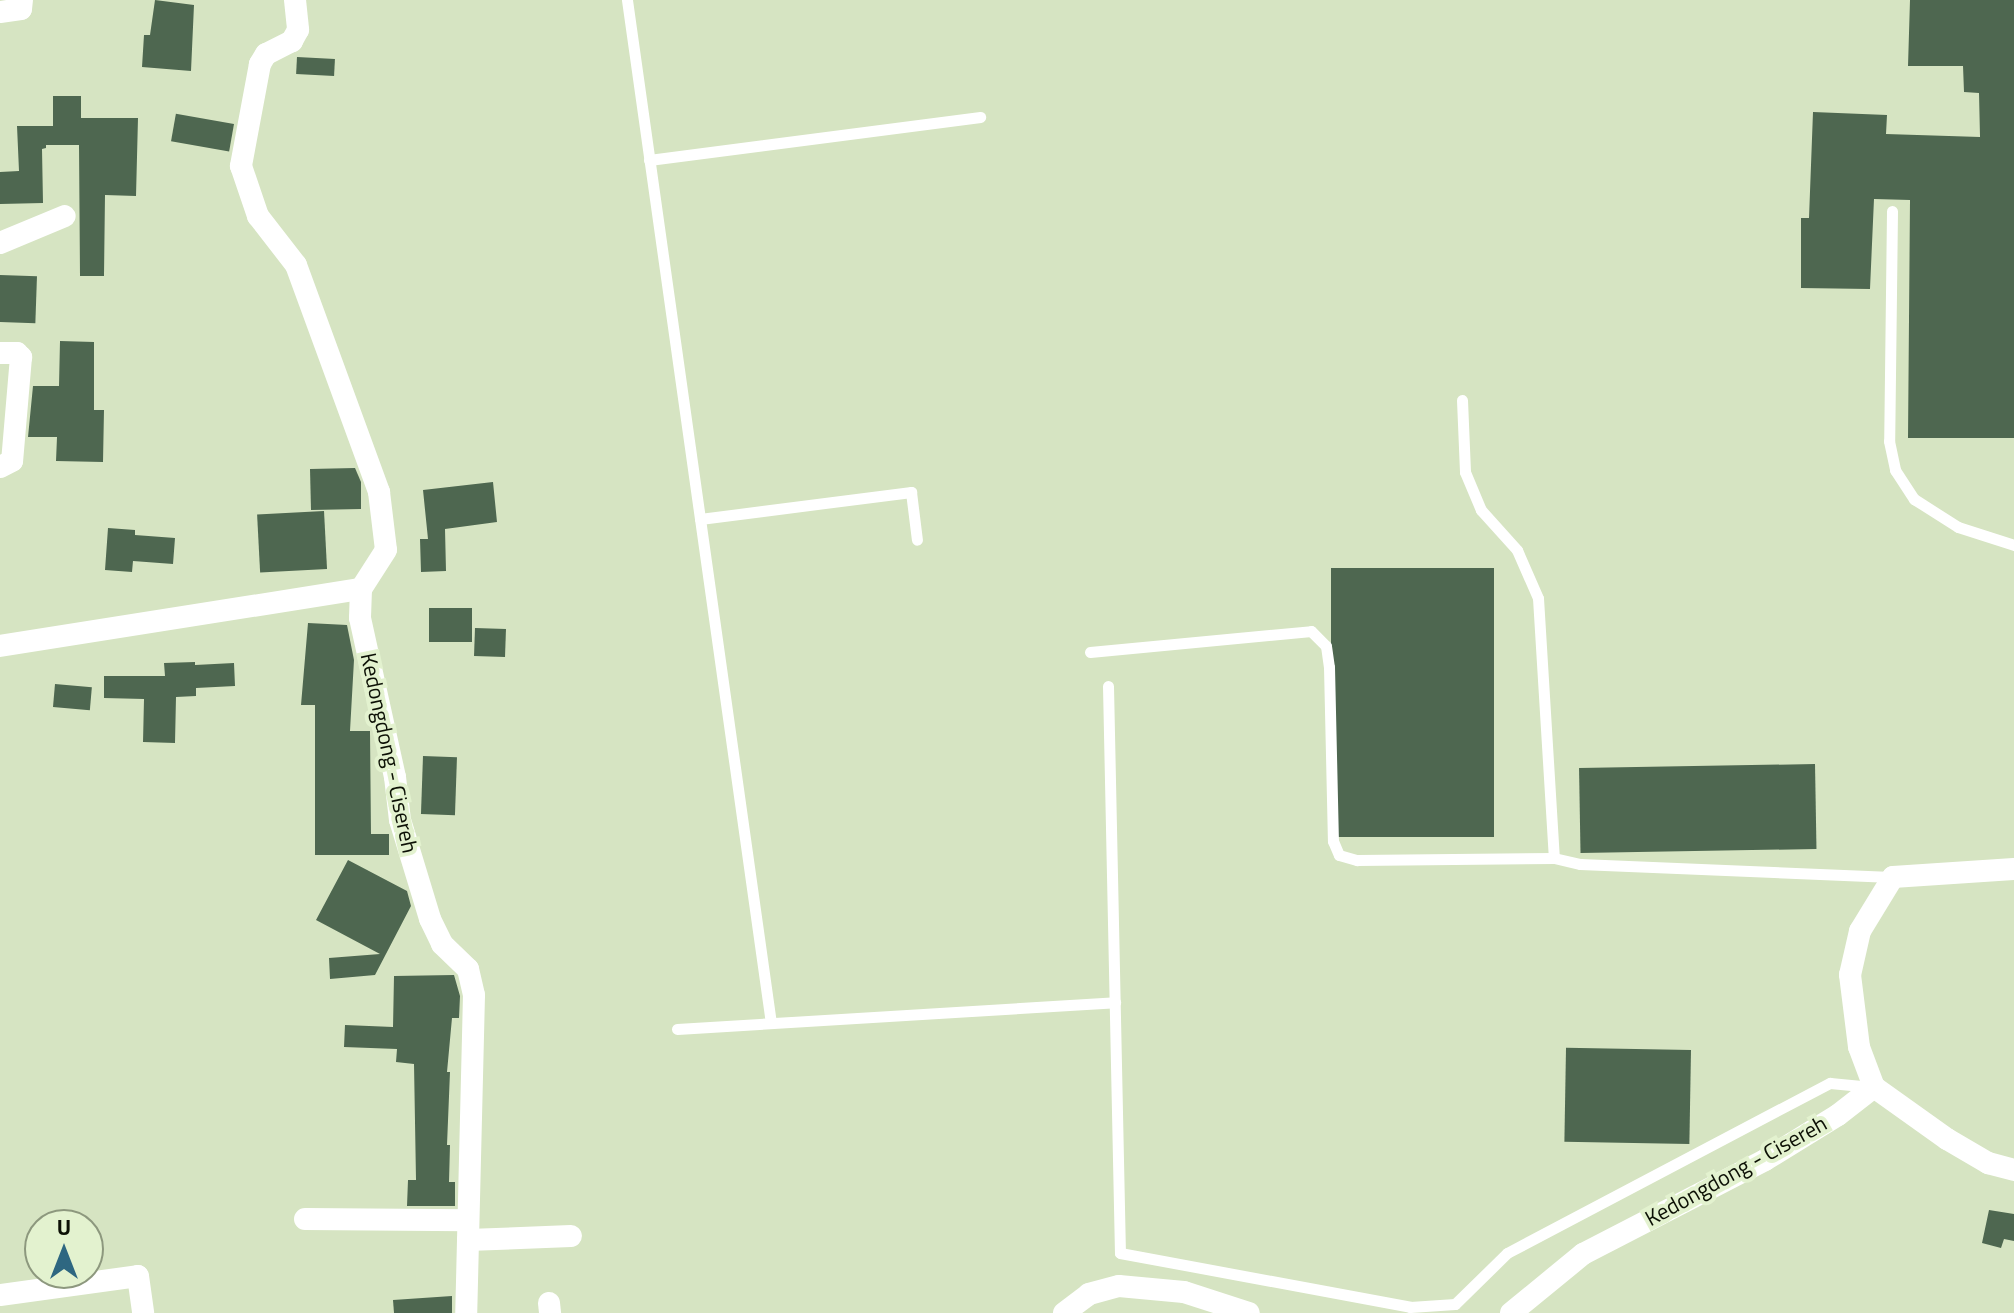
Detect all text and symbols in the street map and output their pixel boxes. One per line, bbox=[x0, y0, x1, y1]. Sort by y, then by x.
street label: Kedongdong - Cisereh bbox=[355, 651, 423, 855]
street label: Kedongdong - Cisereh bbox=[1640, 1110, 1832, 1232]
north arrow bbox=[24, 1209, 104, 1289]
text: U bbox=[57, 1210, 71, 1244]

